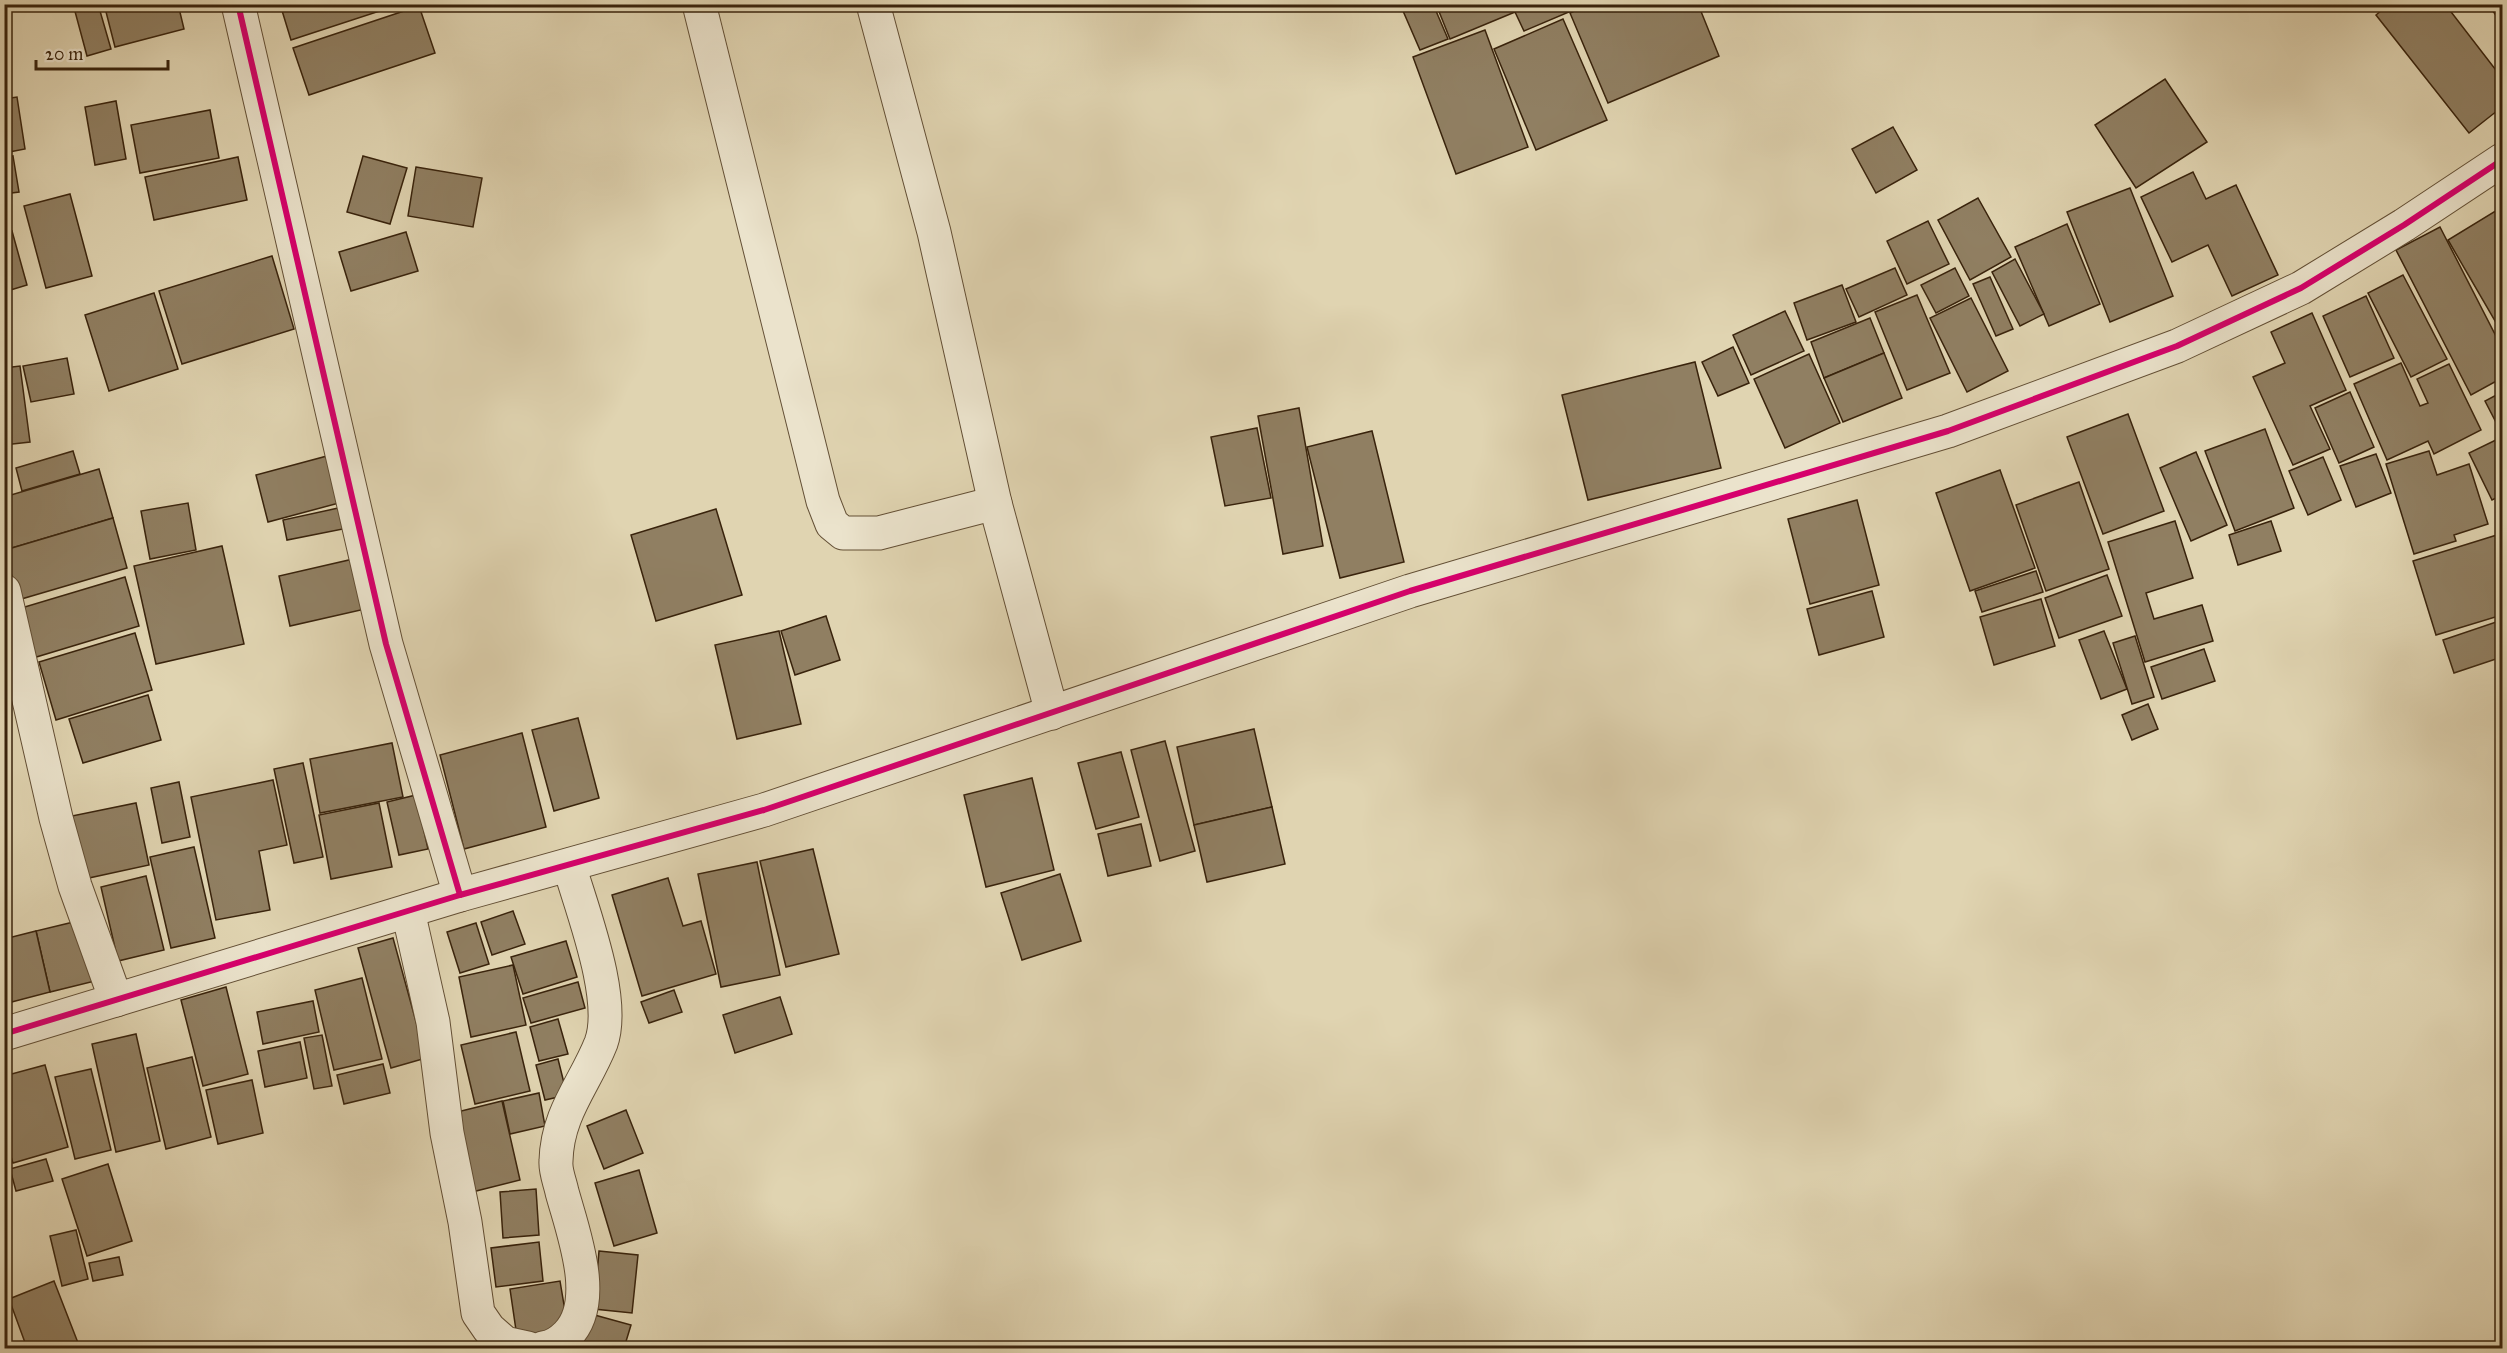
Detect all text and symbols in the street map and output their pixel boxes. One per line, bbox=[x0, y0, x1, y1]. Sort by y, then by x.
scale bar bbox=[36, 33, 168, 71]
text: 20 m bbox=[45, 43, 83, 65]

